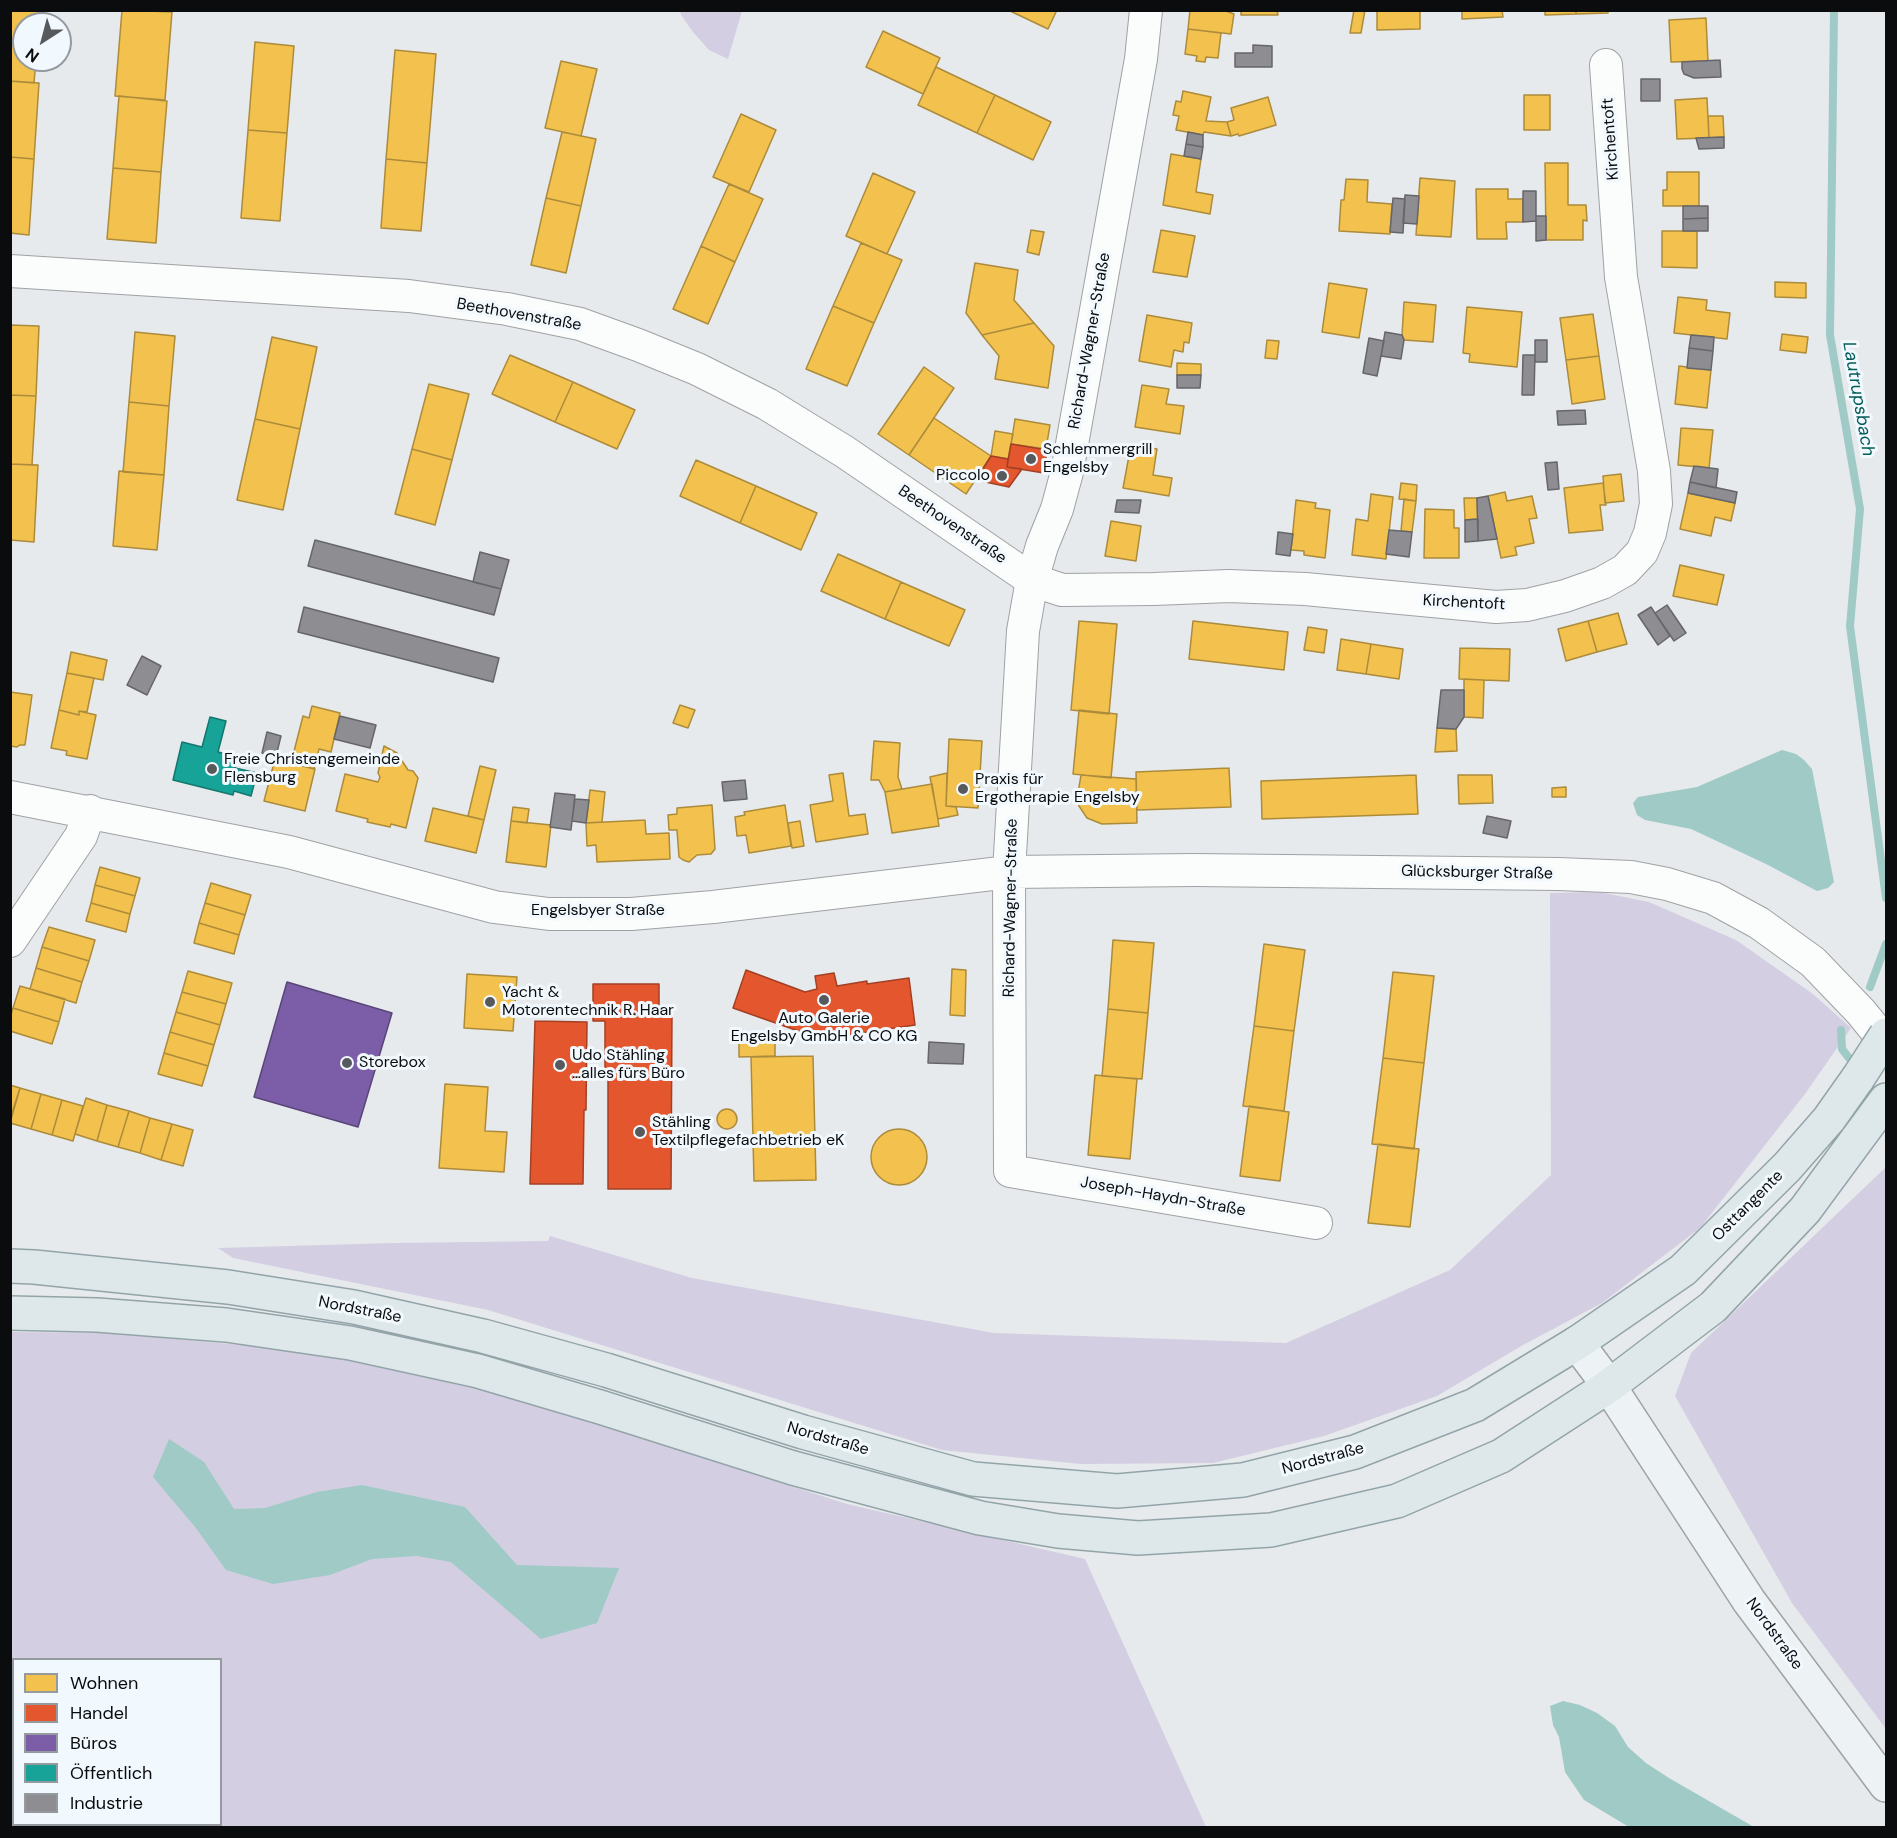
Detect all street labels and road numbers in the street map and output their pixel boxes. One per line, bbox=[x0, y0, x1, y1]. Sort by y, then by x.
street label: Kirchentoft bbox=[1599, 97, 1623, 181]
street label: Richard-Wagner-Straße bbox=[1065, 251, 1115, 431]
street label: Beethovenstraße bbox=[455, 295, 583, 335]
street label: Beethovenstraße bbox=[894, 482, 1010, 568]
street label: Kirchentoft bbox=[1422, 591, 1506, 615]
street label: Richard-Wagner-Straße bbox=[1000, 818, 1022, 998]
street label: Glücksburger Straße bbox=[1401, 862, 1553, 884]
street label: Engelsbyer Straße bbox=[531, 901, 665, 921]
street label: Osttangente bbox=[1709, 1167, 1787, 1245]
street label: Joseph-Haydn-Straße bbox=[1079, 1173, 1247, 1221]
street label: Nordstraße bbox=[317, 1293, 403, 1327]
street label: Nordstraße bbox=[785, 1418, 871, 1460]
street label: Nordstraße bbox=[1280, 1439, 1366, 1479]
street label: Nordstraße bbox=[1741, 1594, 1807, 1674]

